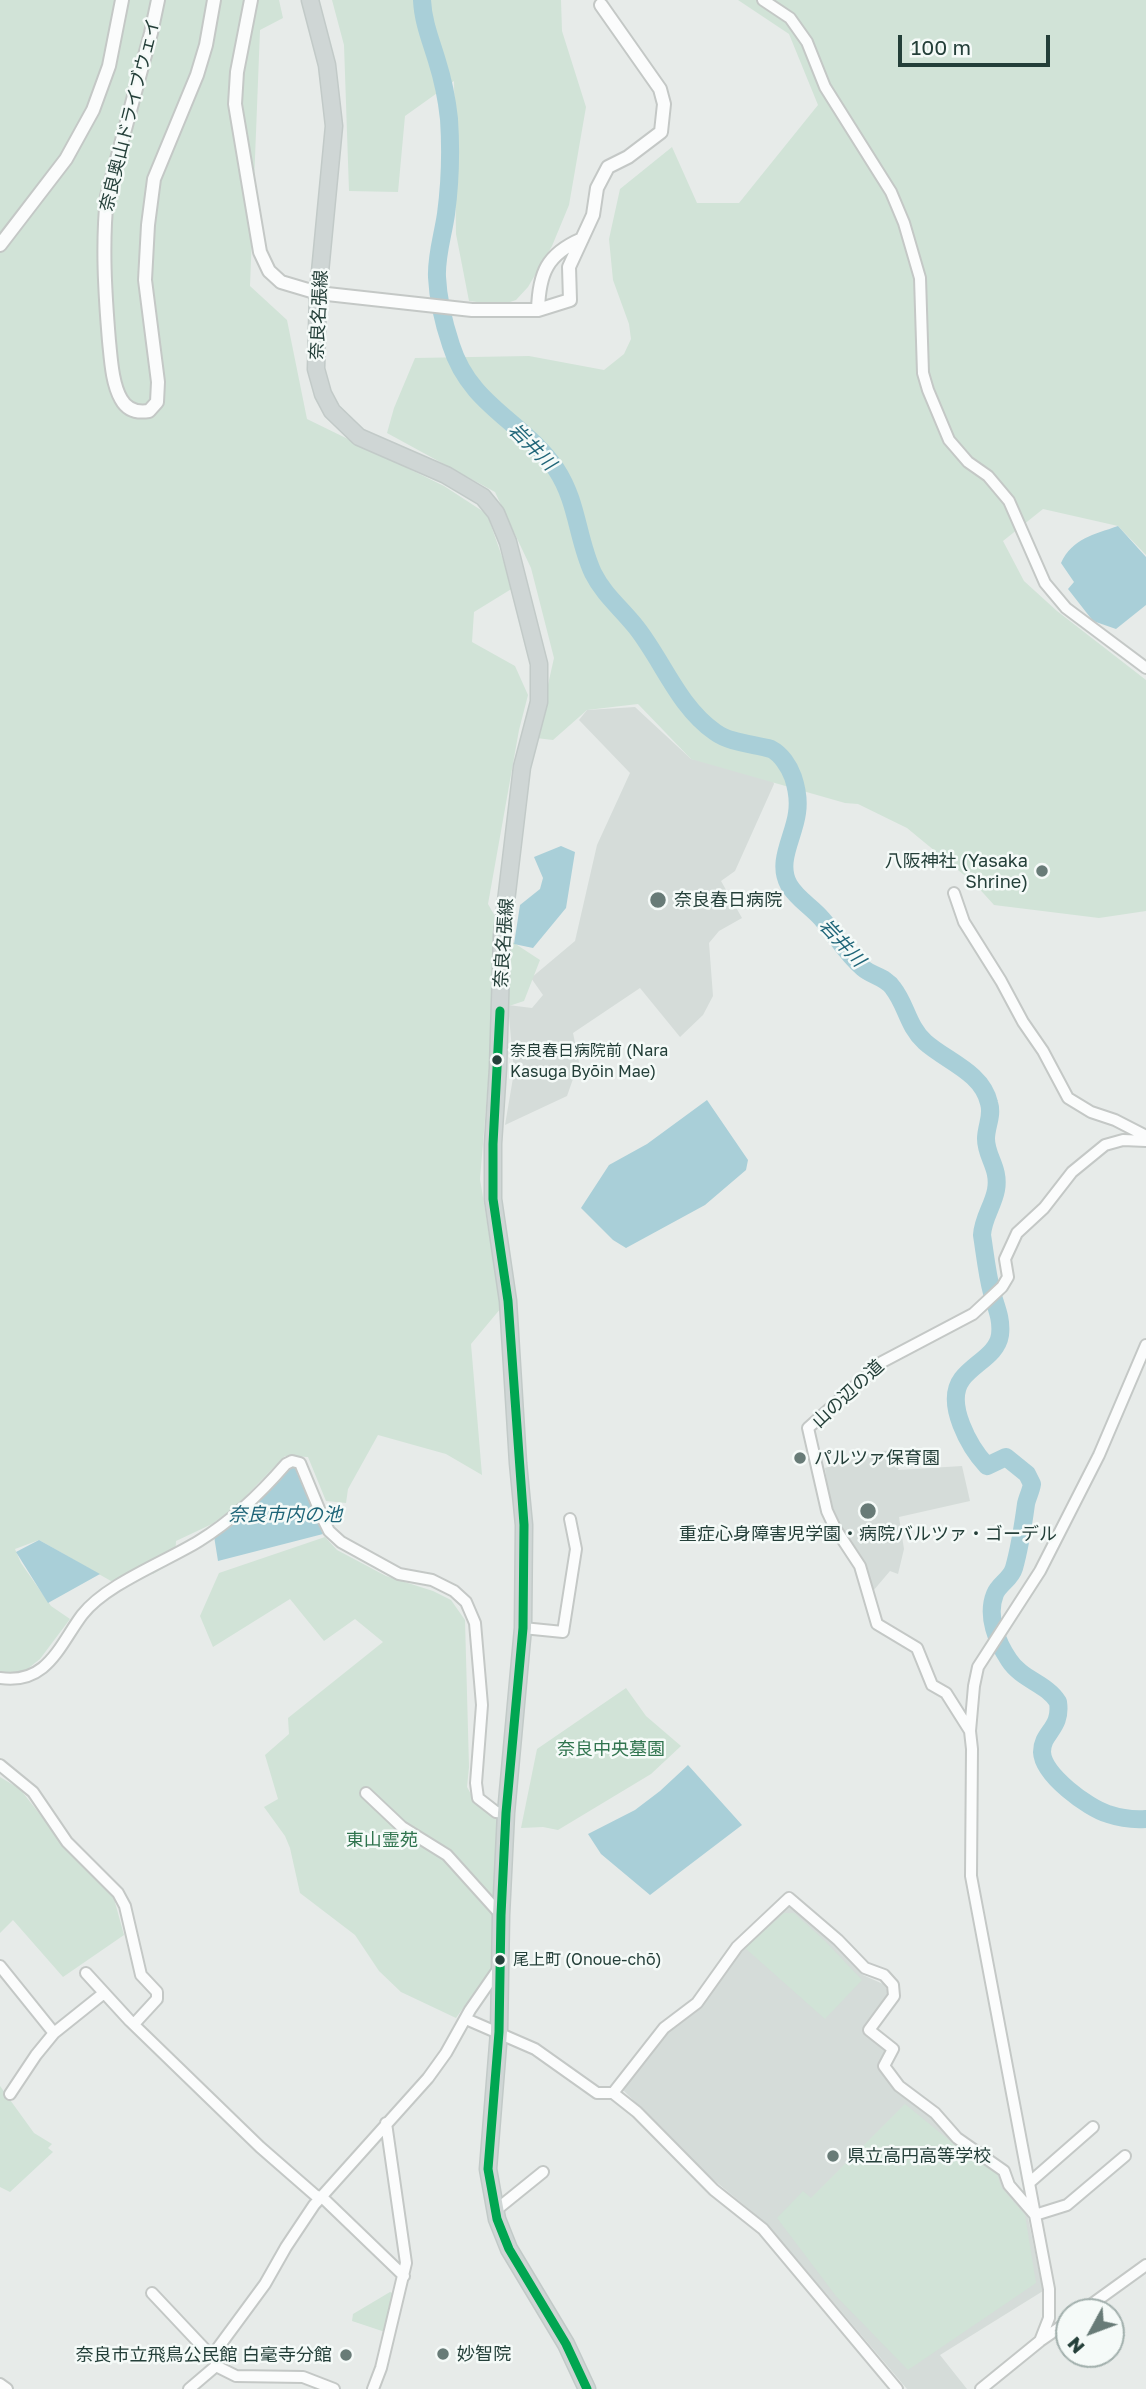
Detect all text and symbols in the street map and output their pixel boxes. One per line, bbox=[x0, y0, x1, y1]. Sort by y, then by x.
street label: 奈良奥山ドライブウェイ bbox=[96, 16, 164, 214]
scale bar bbox=[901, 21, 1053, 65]
text: 100 m bbox=[911, 34, 971, 60]
street label: 奈良名張線 bbox=[306, 269, 332, 361]
water label: 岩井川 bbox=[504, 419, 560, 475]
place label: 八阪神社 (Yasaka Shrine) bbox=[885, 850, 1028, 892]
marker: 八阪神社 (Yasaka Shrine) bbox=[1034, 863, 1050, 879]
place label: 奈良春日病院 bbox=[674, 889, 782, 911]
marker: 奈良春日病院 bbox=[648, 890, 668, 910]
street label: 奈良名張線 bbox=[490, 897, 518, 989]
water label: 岩井川 bbox=[814, 914, 870, 972]
place label: 奈良春日病院前 (Nara Kasuga Byōin Mae) bbox=[510, 1041, 668, 1079]
marker: 奈良春日病院前 (Nara Kasuga Byōin Mae) bbox=[490, 1053, 504, 1067]
street label: 山の辺の道 bbox=[808, 1355, 888, 1433]
place label: パルツァ保育園 bbox=[814, 1447, 940, 1469]
marker: パルツァ保育園 bbox=[792, 1450, 808, 1466]
marker: 重症心身障害児学園・病院バルツァ・ゴーデル bbox=[858, 1501, 878, 1521]
water label: 奈良市内の池 bbox=[228, 1504, 342, 1526]
place label: 重症心身障害児学園・病院バルツァ・ゴーデル bbox=[679, 1523, 1057, 1545]
park label: 奈良中央墓園 bbox=[557, 1738, 665, 1760]
park label: 東山霊苑 bbox=[346, 1829, 418, 1851]
place label: 尾上町 (Onoue-chō) bbox=[513, 1950, 662, 1970]
marker: 尾上町 (Onoue-chō) bbox=[493, 1953, 507, 1967]
place label: 県立高円高等学校 bbox=[847, 2145, 991, 2167]
marker: 県立高円高等学校 bbox=[825, 2148, 841, 2164]
north arrow bbox=[1055, 2298, 1125, 2368]
text: N bbox=[1062, 2333, 1089, 2359]
place label: 妙智院 bbox=[457, 2343, 511, 2365]
place label: 奈良市立飛鳥公民館 白毫寺分館 bbox=[76, 2344, 332, 2366]
marker: 妙智院 bbox=[435, 2346, 451, 2362]
marker: 奈良市立飛鳥公民館 白毫寺分館 bbox=[338, 2347, 354, 2363]

